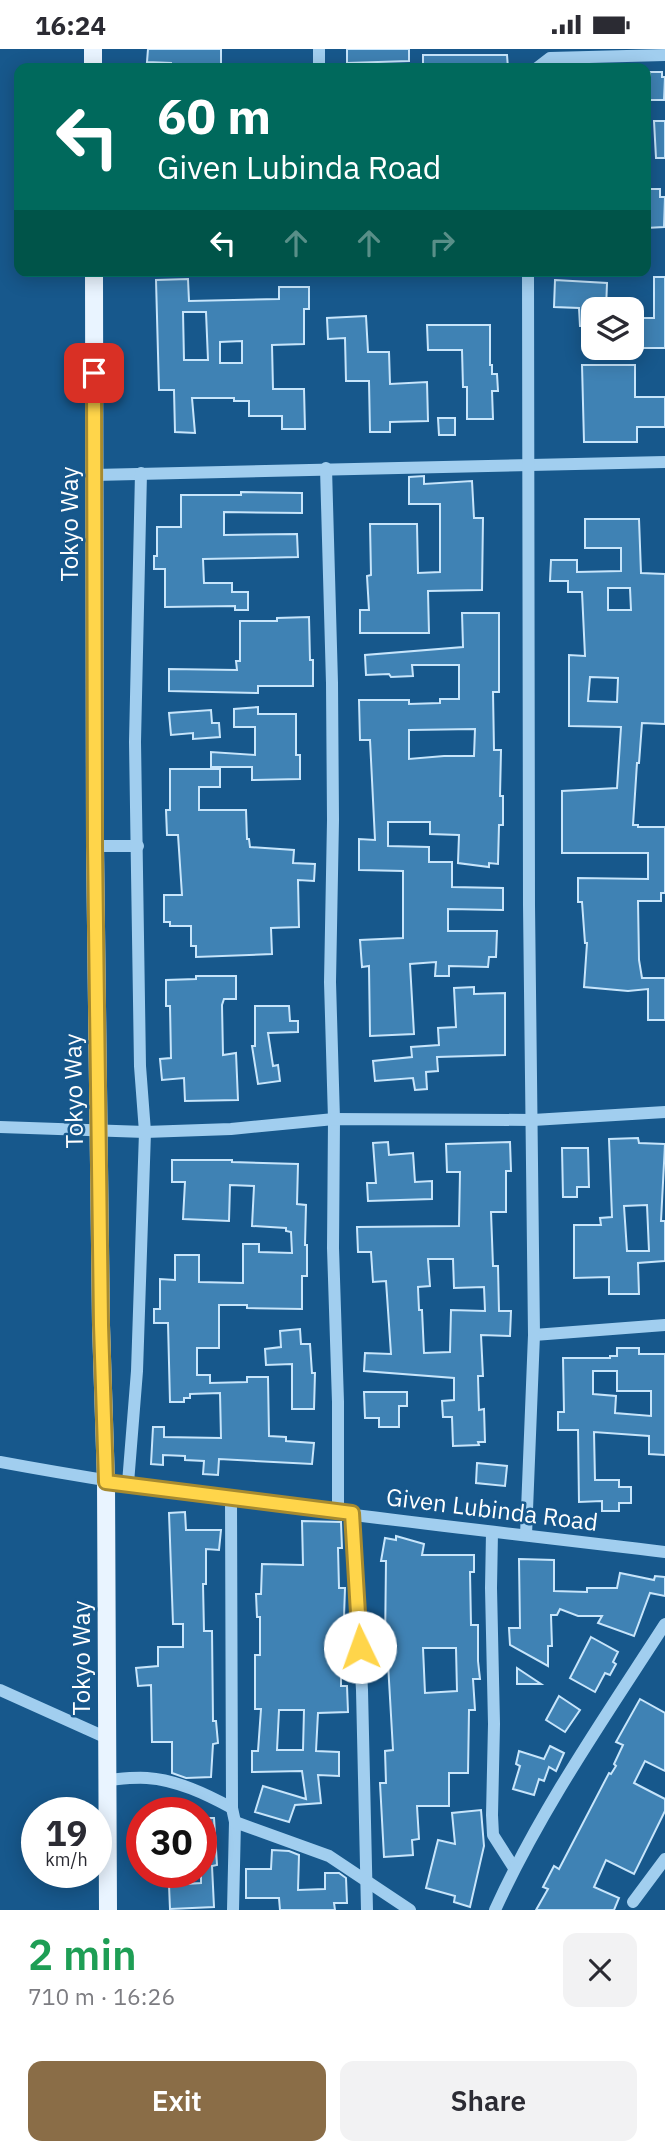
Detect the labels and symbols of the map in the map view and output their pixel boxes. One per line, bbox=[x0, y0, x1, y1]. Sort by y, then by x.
pin bbox=[64, 343, 124, 403]
street label: Tokyo Way bbox=[53, 466, 85, 582]
street label: Tokyo Way bbox=[56, 1033, 90, 1149]
street label: Given Lubinda Road bbox=[384, 1480, 600, 1538]
street label: Tokyo Way bbox=[65, 1600, 97, 1716]
position arrow bbox=[323, 1610, 397, 1684]
speed limit sign: 30 bbox=[126, 1797, 217, 1888]

